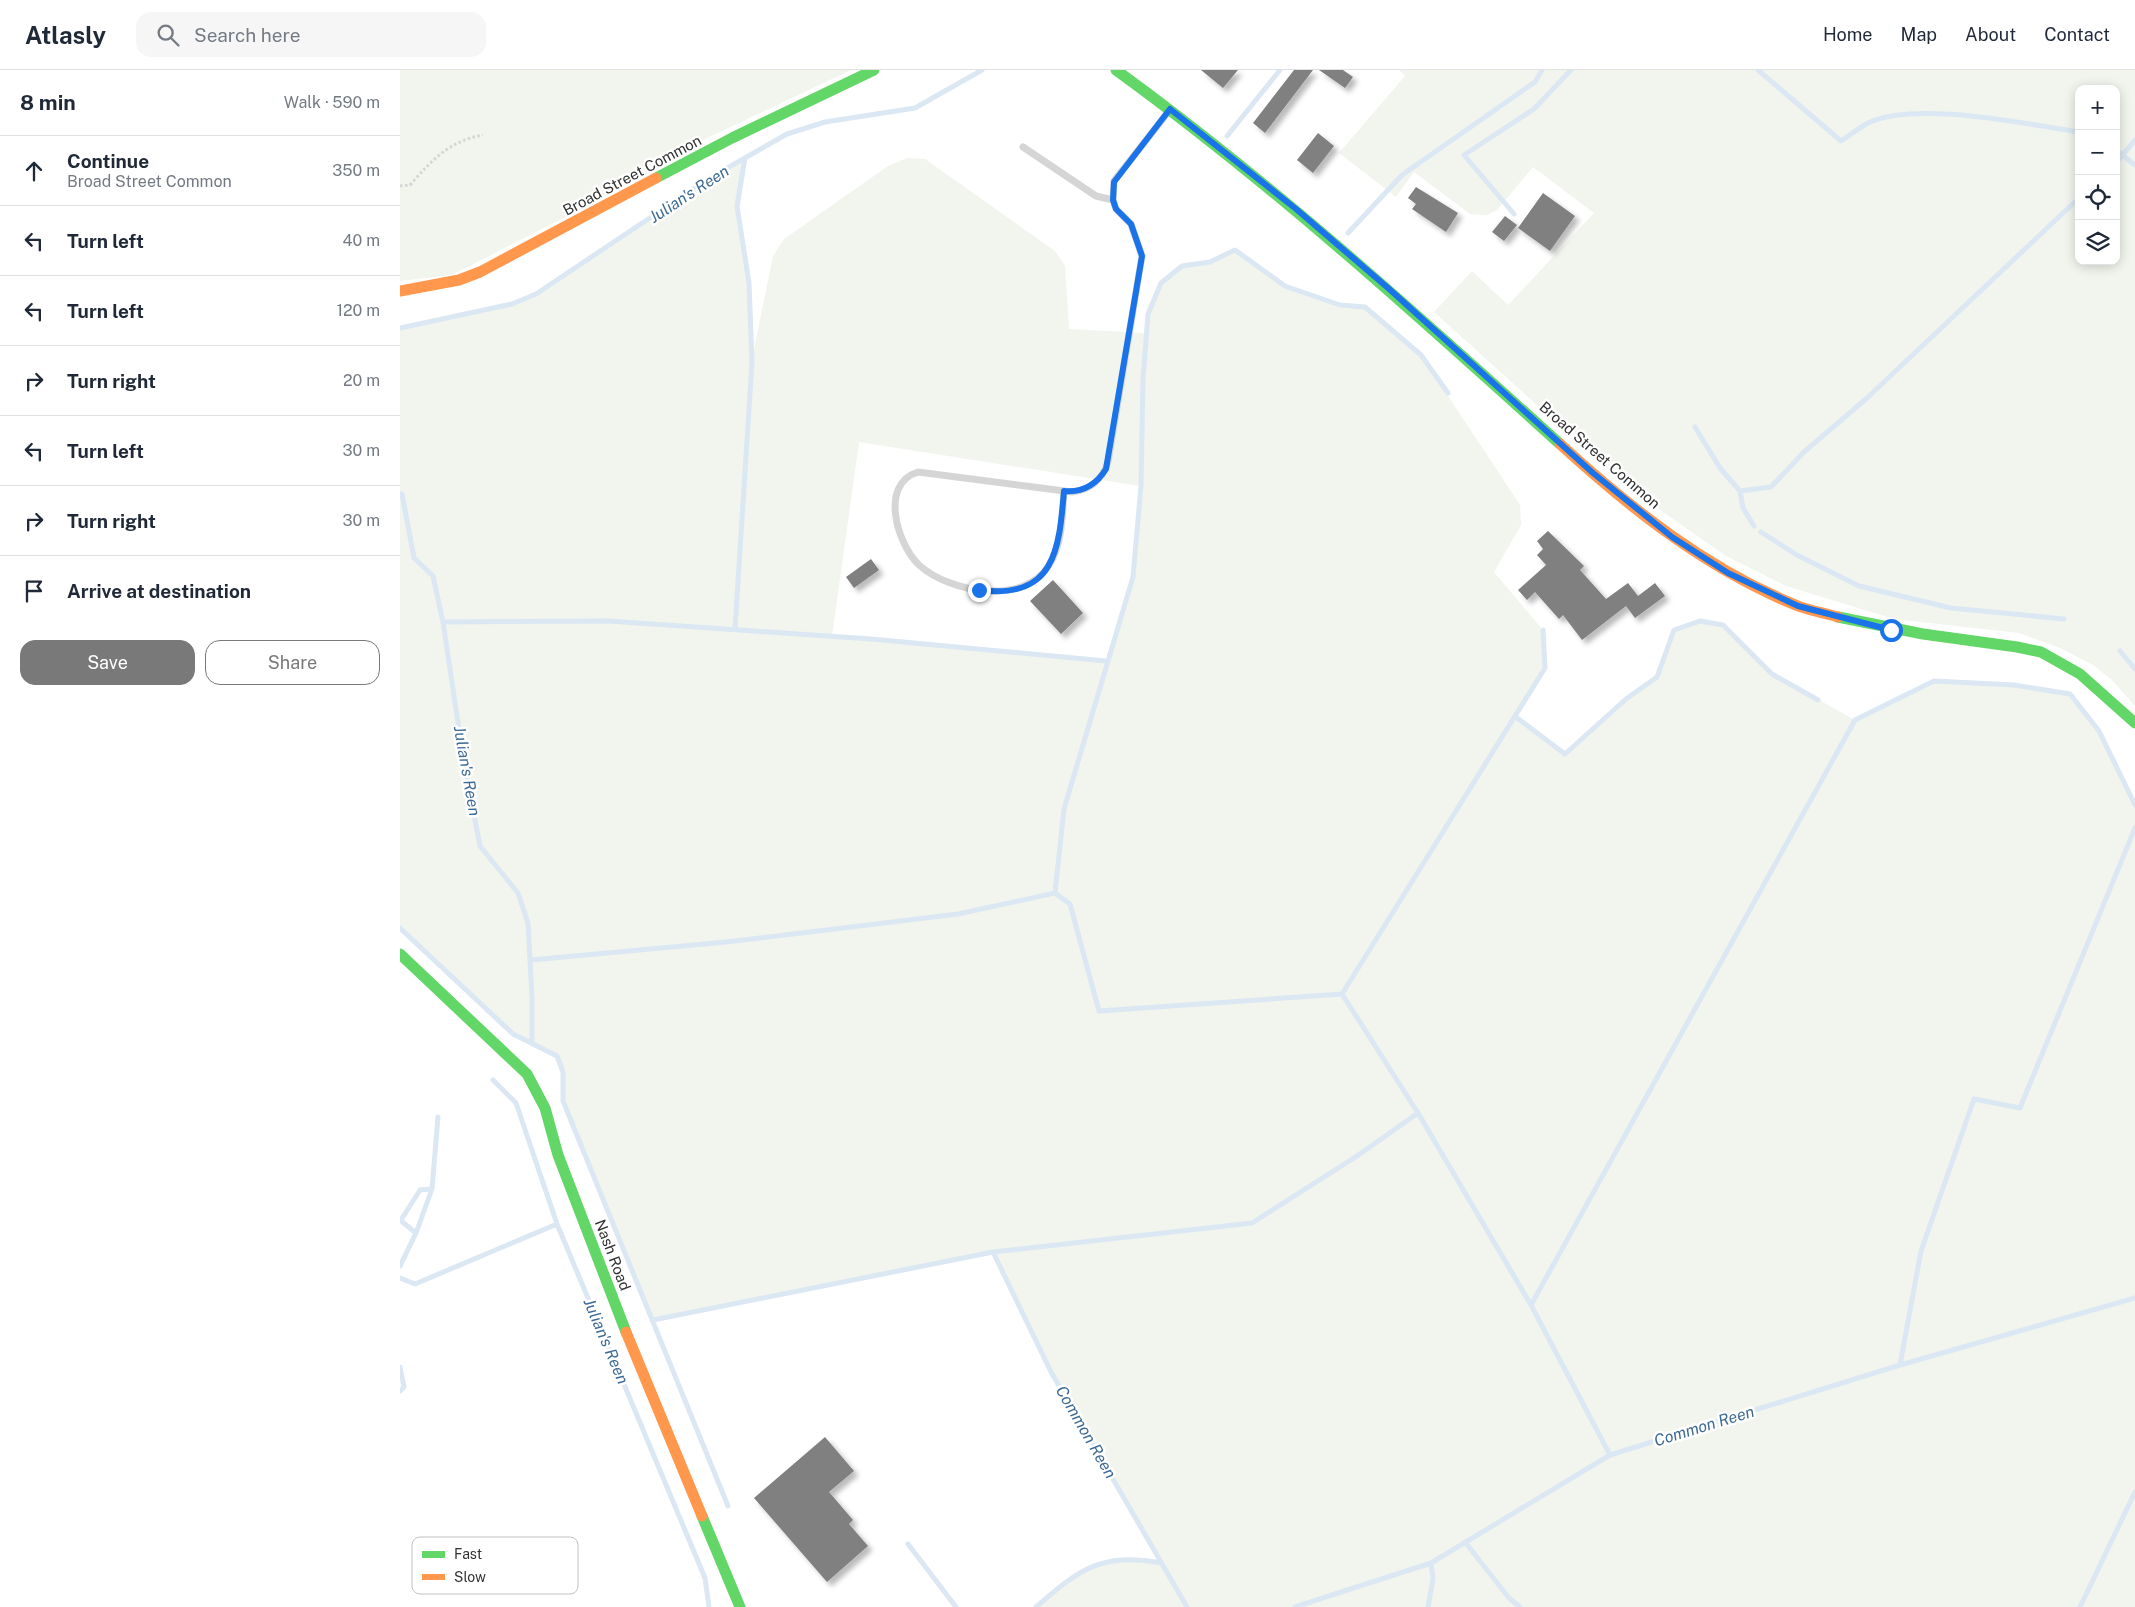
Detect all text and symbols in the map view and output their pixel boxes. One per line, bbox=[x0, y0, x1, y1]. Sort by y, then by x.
search box bbox=[136, 12, 486, 57]
text: Atlasly bbox=[25, 21, 106, 49]
icon: search bbox=[154, 21, 182, 49]
text: Search here bbox=[194, 24, 301, 46]
text: Home bbox=[1823, 24, 1873, 45]
text: Map bbox=[1901, 24, 1937, 45]
text: About bbox=[1965, 24, 2016, 45]
text: Contact bbox=[2044, 24, 2110, 45]
map controls bbox=[2075, 85, 2120, 265]
button: + bbox=[2075, 85, 2120, 130]
text: 8 min bbox=[20, 90, 76, 115]
text: Walk · 590 m bbox=[284, 93, 380, 112]
button: − bbox=[2075, 130, 2120, 175]
street label: Broad Street Common bbox=[560, 131, 704, 219]
text: Continue bbox=[67, 150, 149, 172]
icon: ahead bbox=[20, 157, 48, 185]
text: 350 m bbox=[332, 161, 380, 180]
water label: Julian's Reen bbox=[646, 161, 732, 227]
text: Broad Street Common bbox=[67, 172, 232, 191]
button: locate bbox=[2075, 175, 2120, 220]
button: layers bbox=[2075, 220, 2120, 265]
icon: left bbox=[20, 227, 48, 255]
text: Turn left bbox=[67, 230, 144, 252]
text: 40 m bbox=[342, 231, 380, 250]
icon: left bbox=[20, 297, 48, 325]
text: Turn left bbox=[67, 300, 144, 322]
text: 120 m bbox=[336, 301, 380, 320]
icon: right bbox=[20, 367, 48, 395]
text: Turn right bbox=[67, 370, 156, 392]
text: 20 m bbox=[343, 371, 380, 390]
street label: Broad Street Common bbox=[1536, 398, 1664, 512]
icon: left bbox=[20, 437, 48, 465]
text: Turn left bbox=[67, 440, 144, 462]
text: 30 m bbox=[343, 441, 380, 460]
icon: right bbox=[20, 507, 48, 535]
text: Turn right bbox=[67, 510, 156, 532]
text: 30 m bbox=[343, 511, 380, 530]
icon: arrive bbox=[20, 577, 48, 605]
route end bbox=[968, 579, 991, 602]
text: Arrive at destination bbox=[67, 580, 251, 602]
route start bbox=[1880, 619, 1903, 642]
button: Save bbox=[20, 640, 195, 685]
button: Share bbox=[205, 640, 380, 685]
water label: Julian's Reen bbox=[450, 724, 484, 818]
street label: Nash Road bbox=[592, 1217, 634, 1293]
water label: Julian's Reen bbox=[579, 1295, 633, 1387]
water label: Common Reen bbox=[1052, 1382, 1120, 1482]
water label: Common Reen bbox=[1652, 1402, 1757, 1450]
legend bbox=[412, 1537, 578, 1594]
text: Fast bbox=[454, 1546, 482, 1562]
text: Slow bbox=[454, 1569, 486, 1585]

